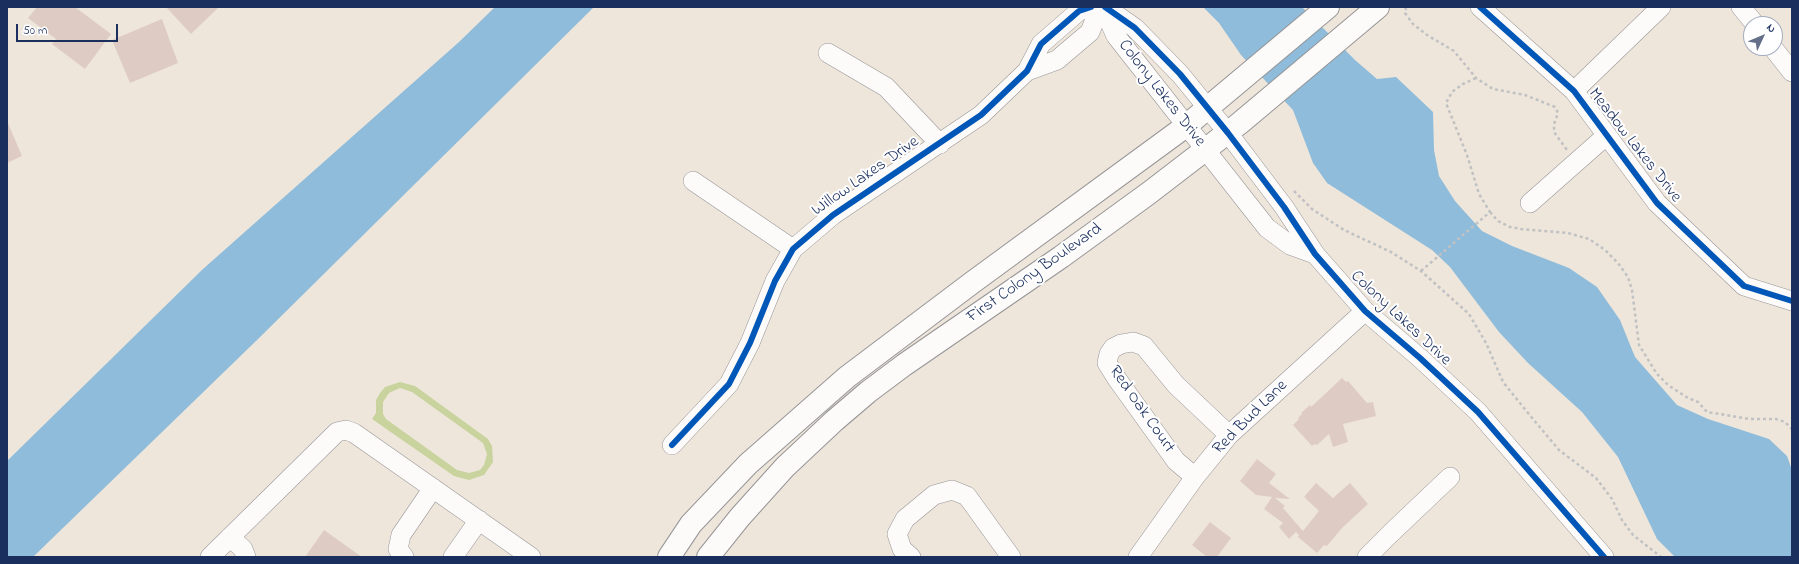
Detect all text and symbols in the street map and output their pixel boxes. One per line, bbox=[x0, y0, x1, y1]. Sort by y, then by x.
scale bar bbox=[18, 16, 120, 42]
north arrow bbox=[1743, 16, 1783, 56]
text: N bbox=[1763, 20, 1779, 37]
text: 50 m bbox=[23, 22, 47, 40]
street label: Colony Lakes Drive bbox=[1113, 36, 1209, 152]
street label: Meadow Lakes Drive bbox=[1583, 85, 1685, 207]
street label: Willow Lakes Drive bbox=[809, 133, 923, 221]
street label: First Colony Boulevard bbox=[963, 220, 1107, 328]
street label: Colony Lakes Drive bbox=[1345, 267, 1455, 371]
street label: Red Oak Court bbox=[1103, 362, 1179, 458]
street label: Red Bud Lane bbox=[1209, 376, 1293, 460]

